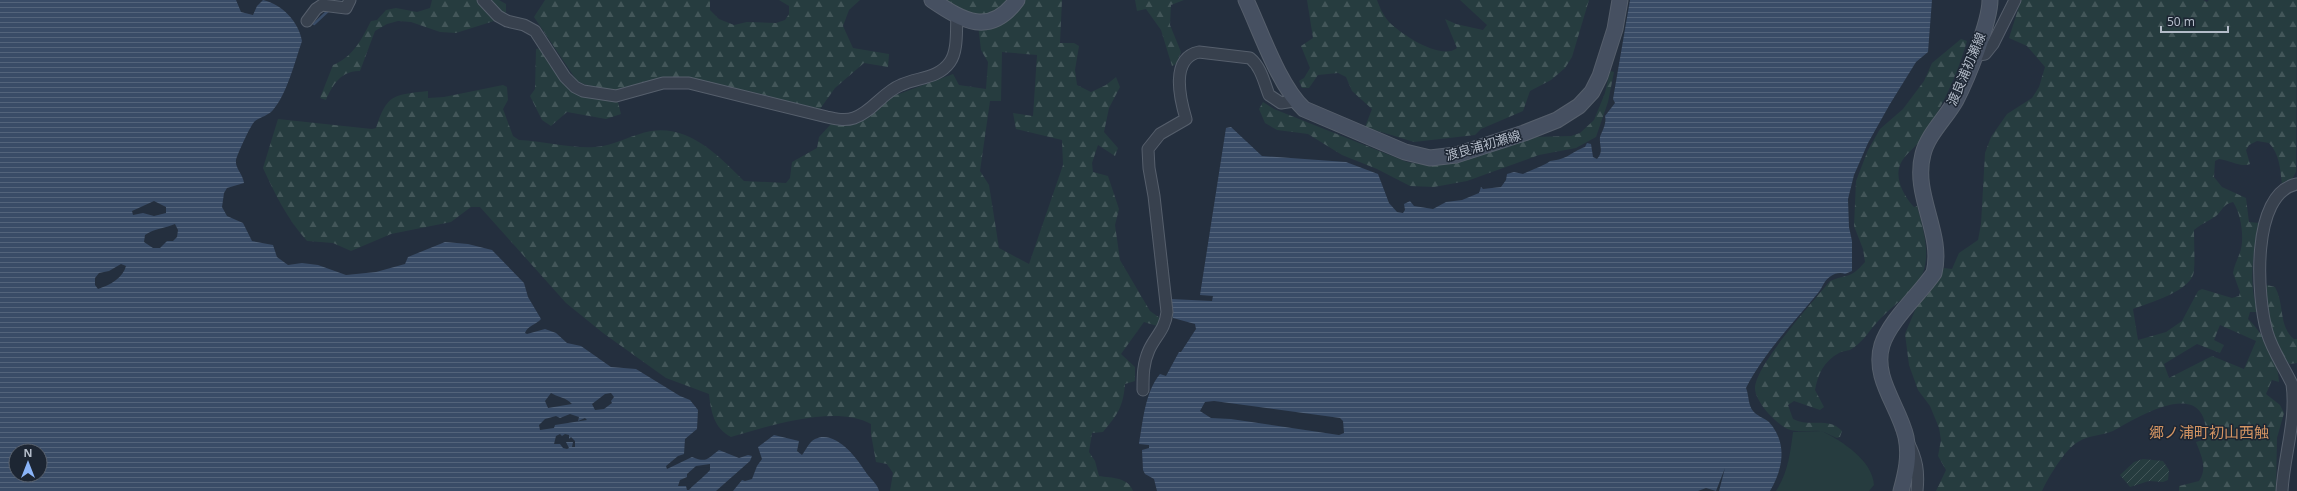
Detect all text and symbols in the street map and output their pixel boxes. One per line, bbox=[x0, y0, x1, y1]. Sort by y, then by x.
scale bar bbox=[2161, 8, 2228, 34]
text: 50 m bbox=[2167, 13, 2195, 30]
street label: 渡良浦初瀬線 bbox=[1942, 30, 1990, 108]
street label: 渡良浦初瀬線 bbox=[1443, 126, 1523, 164]
district label: 郷ノ浦町初山西触 bbox=[2149, 422, 2269, 442]
north arrow bbox=[8, 443, 48, 483]
text: N bbox=[24, 445, 32, 460]

